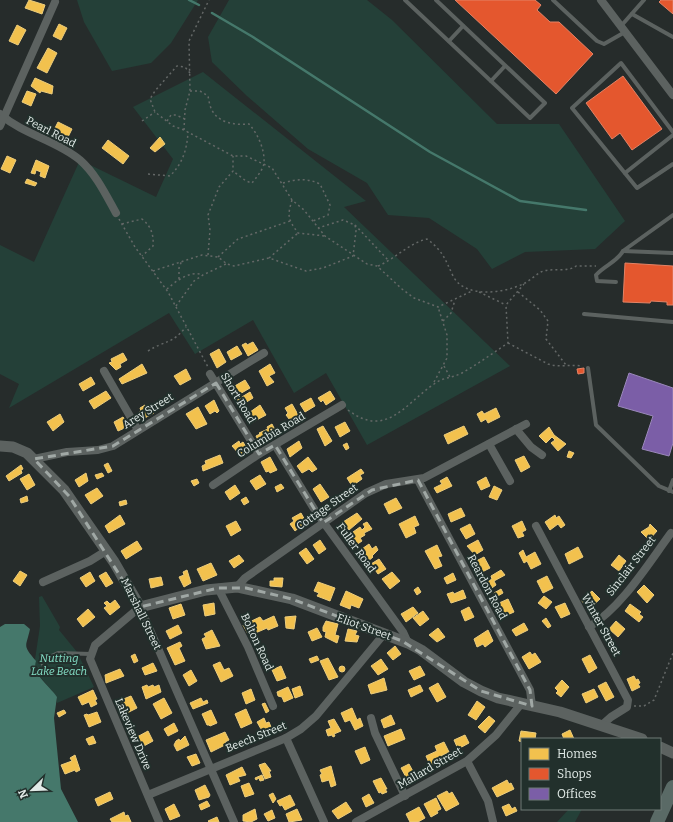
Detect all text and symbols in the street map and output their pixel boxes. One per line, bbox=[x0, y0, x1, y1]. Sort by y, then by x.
street label: Pearl Road bbox=[24, 114, 79, 150]
street label: Short Road bbox=[218, 370, 258, 426]
street label: Arey Street bbox=[120, 390, 176, 432]
street label: Columbia Road bbox=[235, 409, 308, 460]
street label: Cottage Street bbox=[294, 481, 360, 533]
street label: Fuller Road bbox=[334, 521, 379, 576]
street label: Sinclair Street bbox=[604, 533, 658, 599]
street label: Reardon Road bbox=[464, 552, 510, 622]
street label: Marshall Street bbox=[118, 576, 164, 652]
street label: Winter Street bbox=[579, 592, 623, 658]
street label: Bolton Road bbox=[238, 611, 276, 673]
street label: Eliot Street bbox=[335, 611, 393, 643]
park label: Nutting Lake Beach bbox=[31, 652, 87, 678]
street label: Lakeview Drive bbox=[112, 696, 154, 772]
street label: Beech Street bbox=[224, 719, 288, 755]
legend bbox=[521, 738, 661, 810]
street label: Mallard Street bbox=[395, 744, 465, 792]
text: Homes bbox=[557, 747, 597, 761]
text: Shops bbox=[557, 767, 592, 781]
north arrow bbox=[12, 770, 52, 810]
text: N bbox=[15, 787, 31, 800]
text: Offices bbox=[557, 787, 596, 801]

